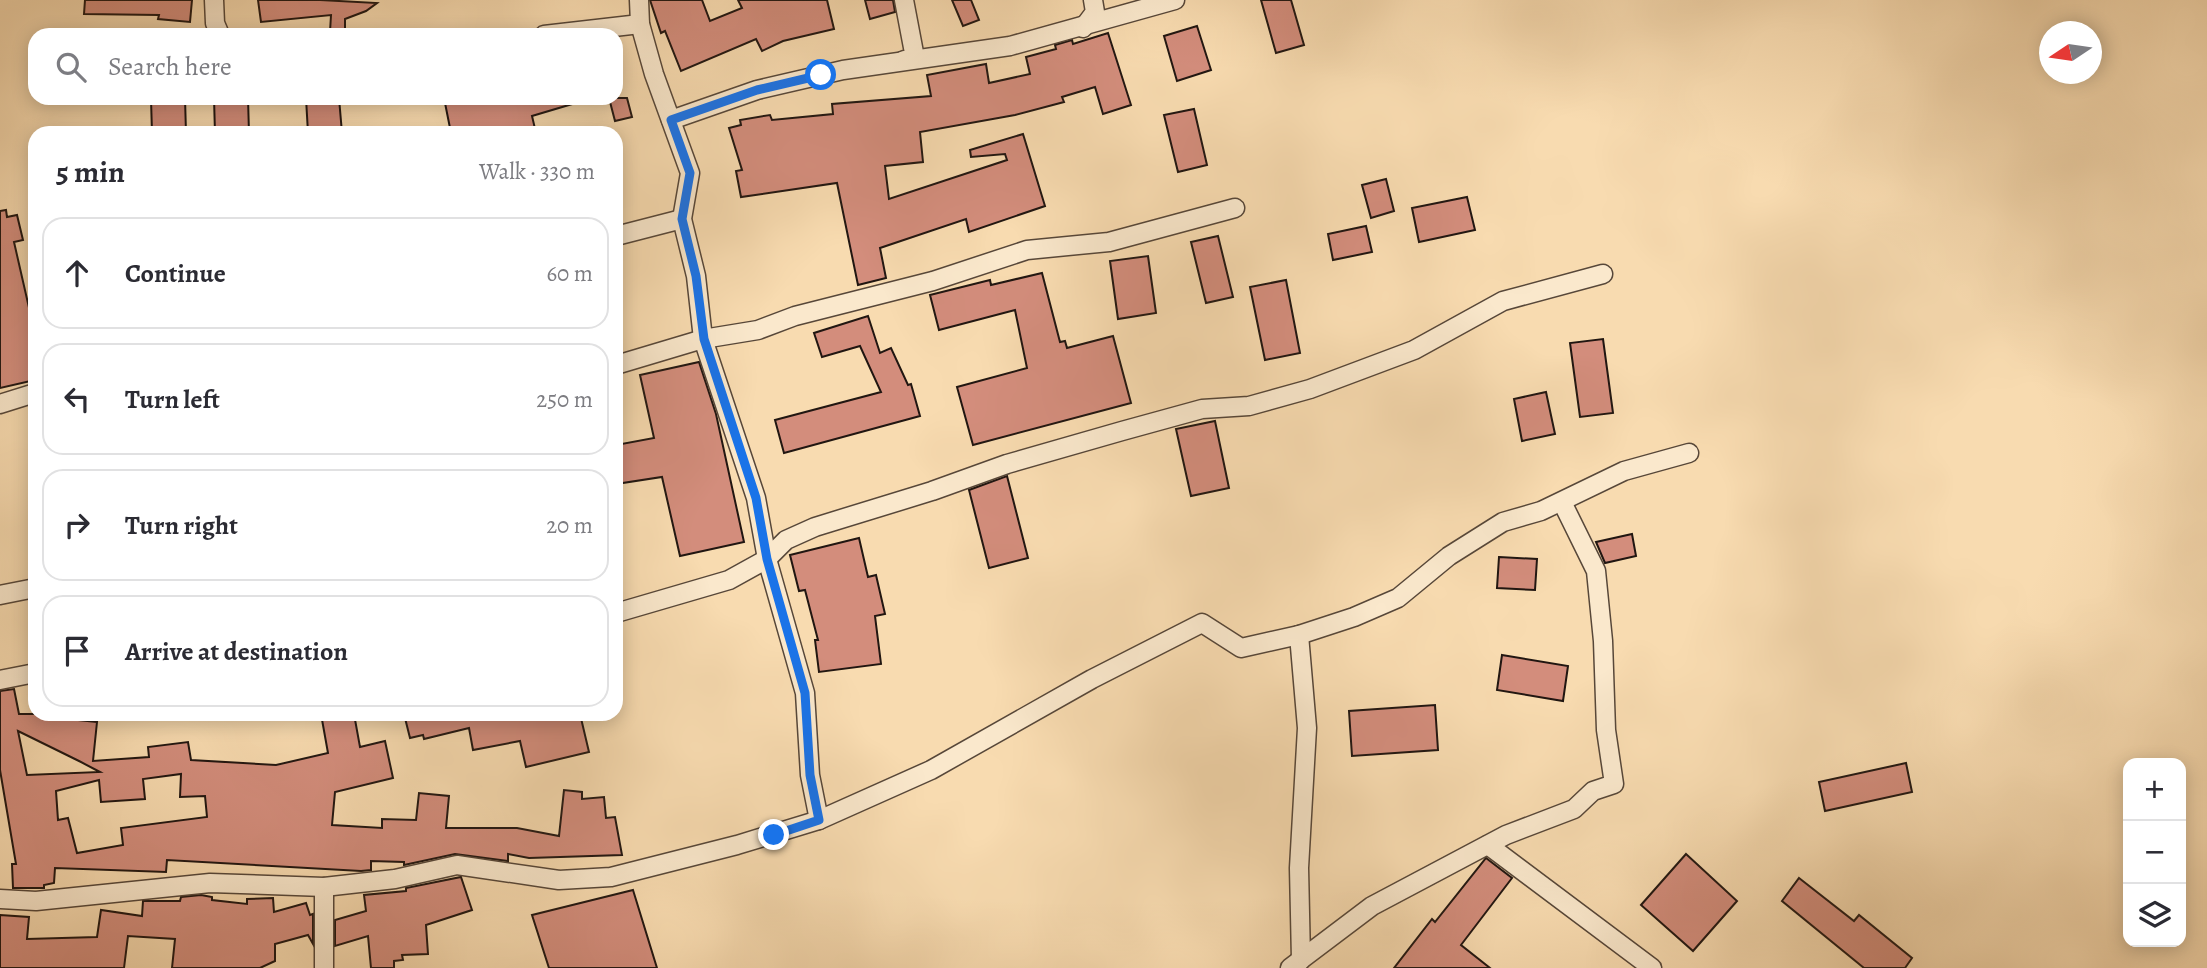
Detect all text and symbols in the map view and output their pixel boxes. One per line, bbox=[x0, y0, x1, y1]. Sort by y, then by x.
north arrow bbox=[2039, 21, 2102, 84]
search box bbox=[28, 28, 623, 105]
icon: search bbox=[52, 48, 90, 86]
text: Search here bbox=[108, 49, 232, 84]
route start bbox=[805, 59, 836, 90]
text: 5 min bbox=[56, 152, 125, 192]
text: Walk · 330 m bbox=[479, 156, 595, 187]
icon: ahead bbox=[58, 254, 96, 292]
text: Continue bbox=[125, 256, 226, 291]
text: 60 m bbox=[546, 258, 593, 289]
icon: left bbox=[58, 380, 96, 418]
text: Turn left bbox=[125, 382, 220, 417]
text: 250 m bbox=[536, 384, 593, 415]
icon: right bbox=[58, 506, 96, 544]
text: Turn right bbox=[125, 508, 238, 543]
text: 20 m bbox=[546, 510, 593, 541]
icon: arrive bbox=[58, 632, 96, 670]
text: Arrive at destination bbox=[125, 634, 348, 669]
map controls bbox=[2123, 758, 2186, 947]
button: + bbox=[2123, 758, 2186, 821]
route end bbox=[758, 819, 789, 850]
button: − bbox=[2123, 821, 2186, 884]
button: layers bbox=[2123, 884, 2186, 947]

